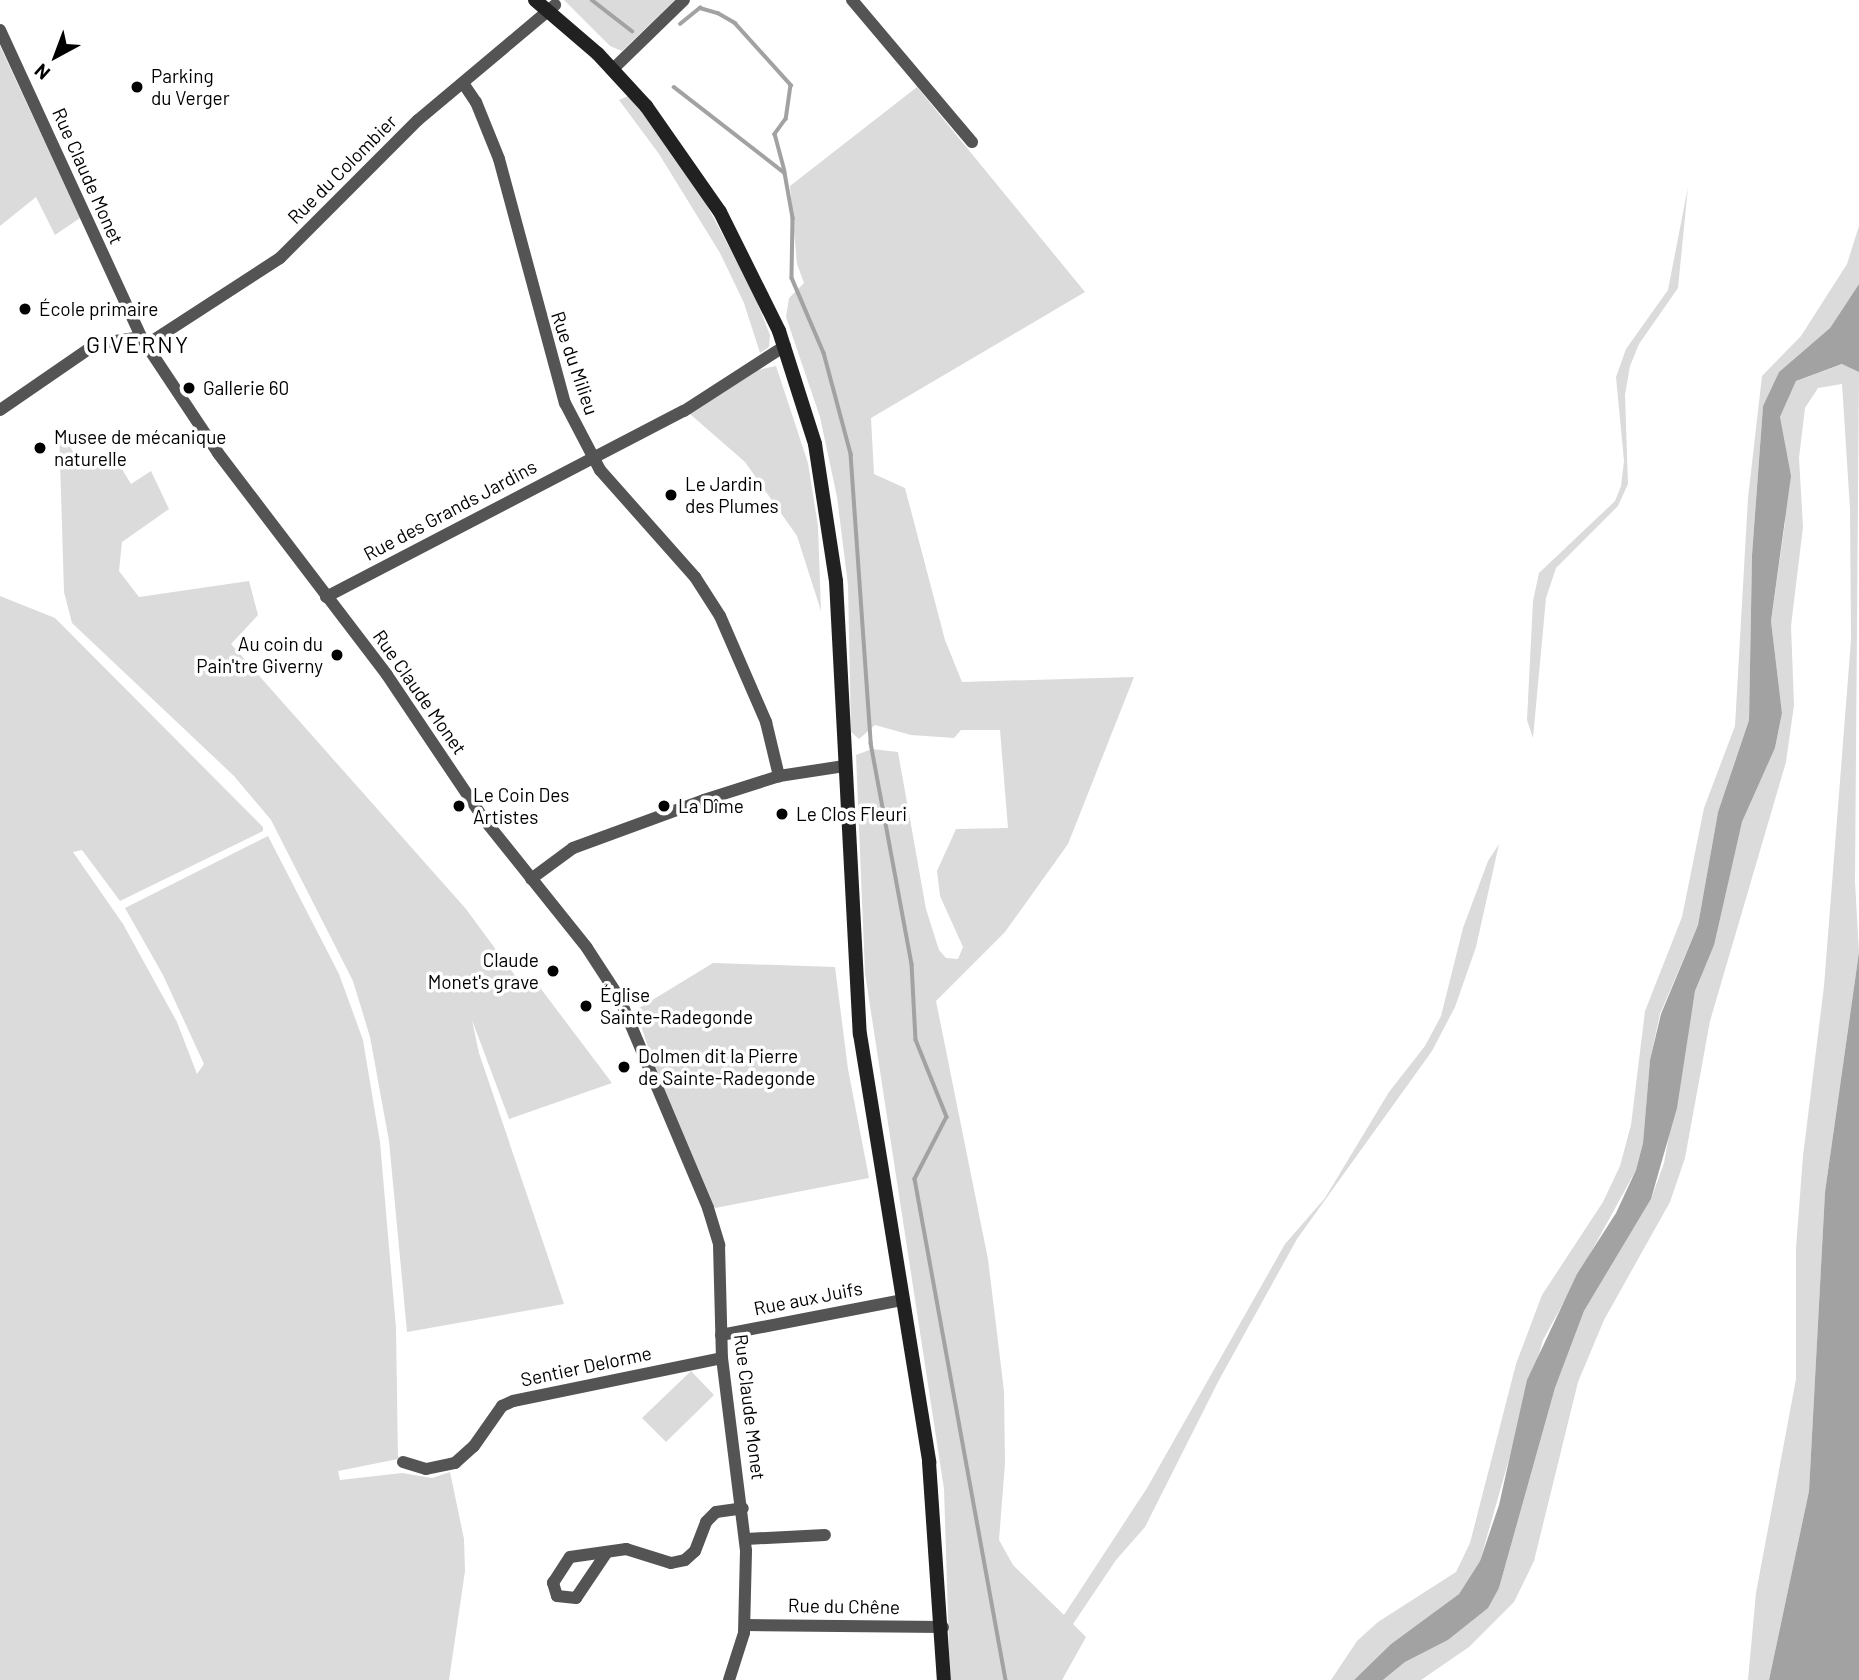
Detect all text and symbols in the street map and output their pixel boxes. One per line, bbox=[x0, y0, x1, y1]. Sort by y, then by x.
north arrow bbox=[21, 21, 91, 91]
text: N bbox=[30, 59, 54, 85]
place label: Parking du Verger bbox=[151, 65, 230, 109]
marker: Parking du Verger bbox=[129, 79, 145, 95]
street label: Rue Claude Monet bbox=[48, 104, 128, 248]
street label: Rue du Colombier bbox=[283, 110, 401, 228]
place label: École primaire bbox=[39, 298, 158, 320]
marker: École primaire bbox=[17, 301, 33, 317]
street label: Rue du Milieu bbox=[547, 308, 603, 418]
district label: GIVERNY bbox=[87, 330, 189, 358]
place label: Gallerie 60 bbox=[203, 377, 289, 399]
marker: Gallerie 60 bbox=[181, 380, 197, 396]
place label: Musee de mécanique naturelle bbox=[54, 426, 226, 470]
marker: Musee de mécanique naturelle bbox=[32, 440, 48, 456]
street label: Rue des Grands Jardins bbox=[360, 455, 540, 565]
place label: Le Jardin des Plumes bbox=[685, 473, 779, 517]
marker: Le Jardin des Plumes bbox=[663, 487, 679, 503]
street label: Rue Claude Monet bbox=[369, 625, 471, 759]
place label: Au coin du Pain'tre Giverny bbox=[196, 633, 323, 677]
marker: Au coin du Pain'tre Giverny bbox=[329, 647, 345, 663]
place label: Le Coin Des Artistes bbox=[473, 784, 569, 828]
place label: La Dîme bbox=[678, 795, 744, 817]
marker: Le Coin Des Artistes bbox=[451, 798, 467, 814]
marker: La Dîme bbox=[656, 798, 672, 814]
place label: Le Clos Fleuri bbox=[796, 803, 907, 825]
marker: Le Clos Fleuri bbox=[774, 806, 790, 822]
place label: Claude Monet's grave bbox=[428, 949, 539, 993]
marker: Claude Monet's grave bbox=[545, 963, 561, 979]
place label: Église Sainte-Radegonde bbox=[600, 984, 753, 1028]
marker: Église Sainte-Radegonde bbox=[578, 998, 594, 1014]
place label: Dolmen dit la Pierre de Sainte-Radegonde bbox=[638, 1045, 815, 1089]
marker: Dolmen dit la Pierre de Sainte-Radegonde bbox=[616, 1059, 632, 1075]
street label: Rue aux Juifs bbox=[752, 1276, 864, 1320]
street label: Rue Claude Monet bbox=[730, 1333, 770, 1481]
street label: Sentier Delorme bbox=[518, 1341, 654, 1391]
street label: Rue du Chêne bbox=[788, 1594, 900, 1618]

